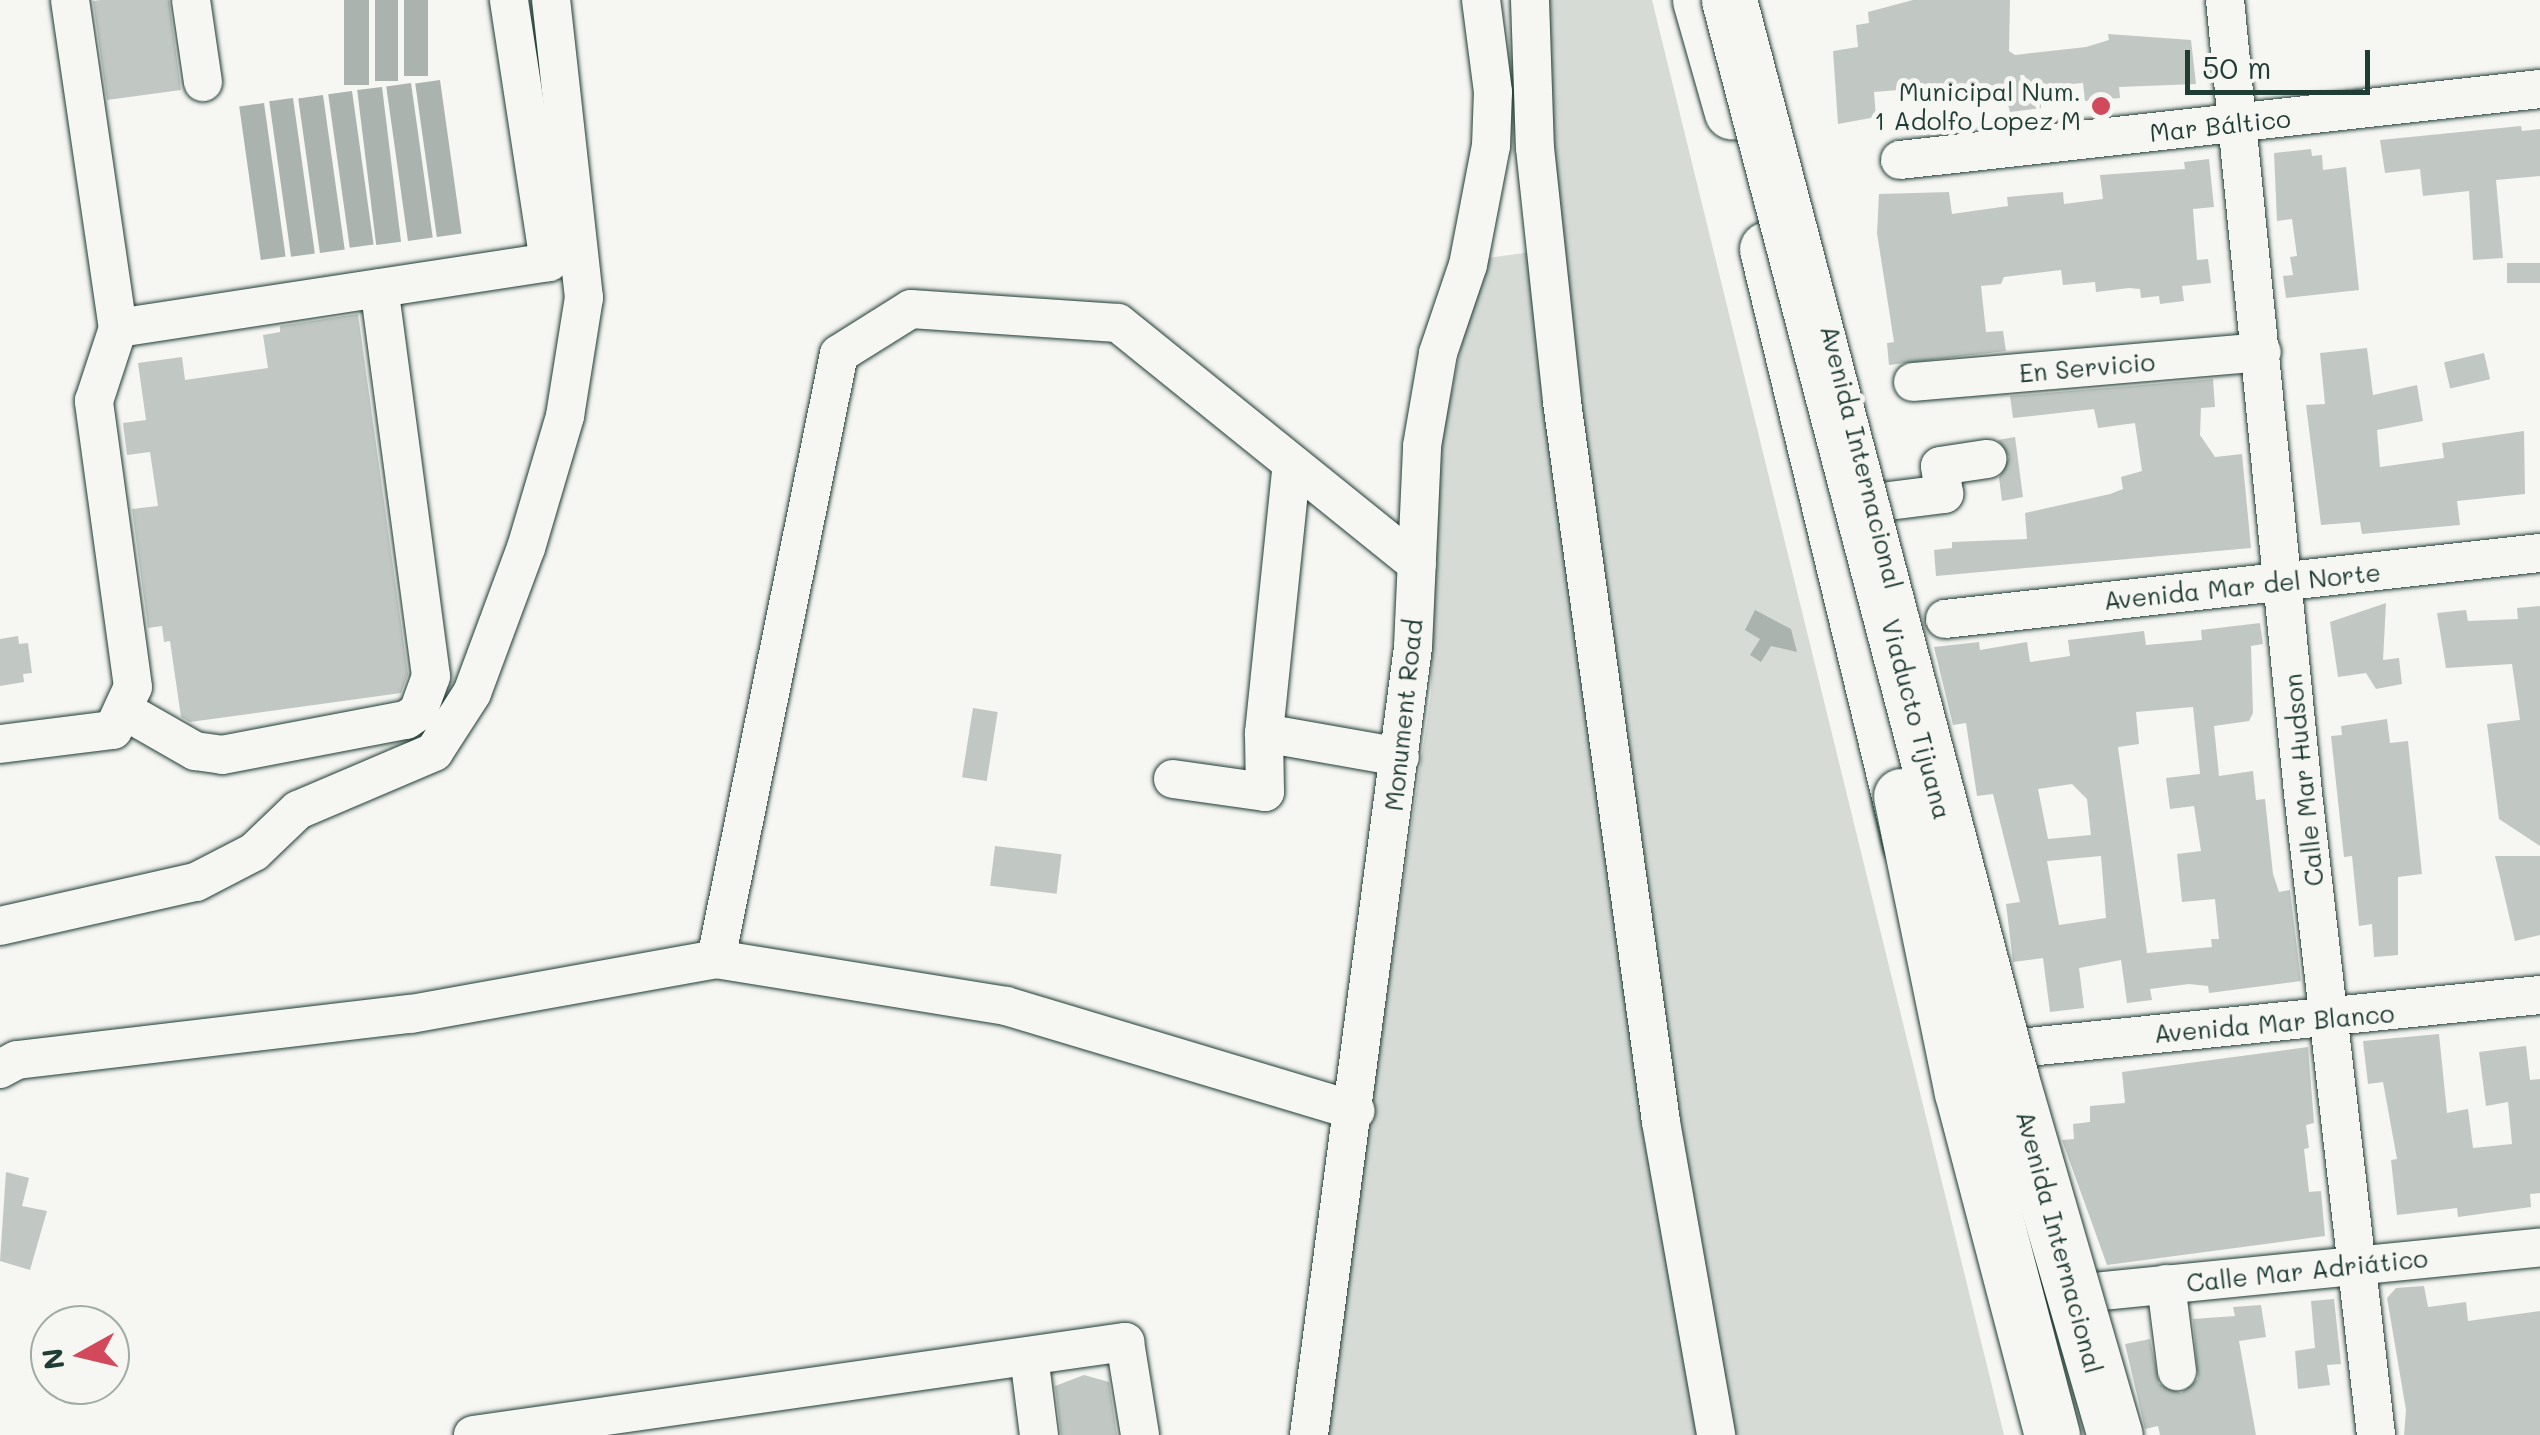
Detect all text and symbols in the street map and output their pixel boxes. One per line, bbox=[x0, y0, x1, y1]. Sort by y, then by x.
scale bar bbox=[2190, 30, 2375, 92]
text: 50 m bbox=[2202, 47, 2272, 87]
place label: Municipal Num. 1 Adolfo Lopez M bbox=[1874, 77, 2081, 136]
marker: Municipal Num. 1 Adolfo Lopez M bbox=[2090, 95, 2112, 117]
street label: Mar Báltico bbox=[2148, 103, 2292, 147]
street label: Avenida Internacional bbox=[1815, 322, 1909, 592]
street label: En Servicio bbox=[2018, 346, 2156, 388]
street label: Avenida Mar del Norte bbox=[2102, 557, 2382, 615]
street label: Viaducto Tijuana bbox=[1876, 616, 1958, 822]
street label: Monument Road bbox=[1378, 618, 1428, 812]
street label: Calle Mar Hudson bbox=[2277, 672, 2329, 888]
street label: Avenida Mar Blanco bbox=[2153, 998, 2395, 1048]
street label: Avenida Internacional bbox=[2010, 1107, 2110, 1377]
street label: Calle Mar Adriático bbox=[2185, 1242, 2429, 1298]
north arrow bbox=[30, 1305, 130, 1405]
text: N bbox=[33, 1346, 72, 1372]

